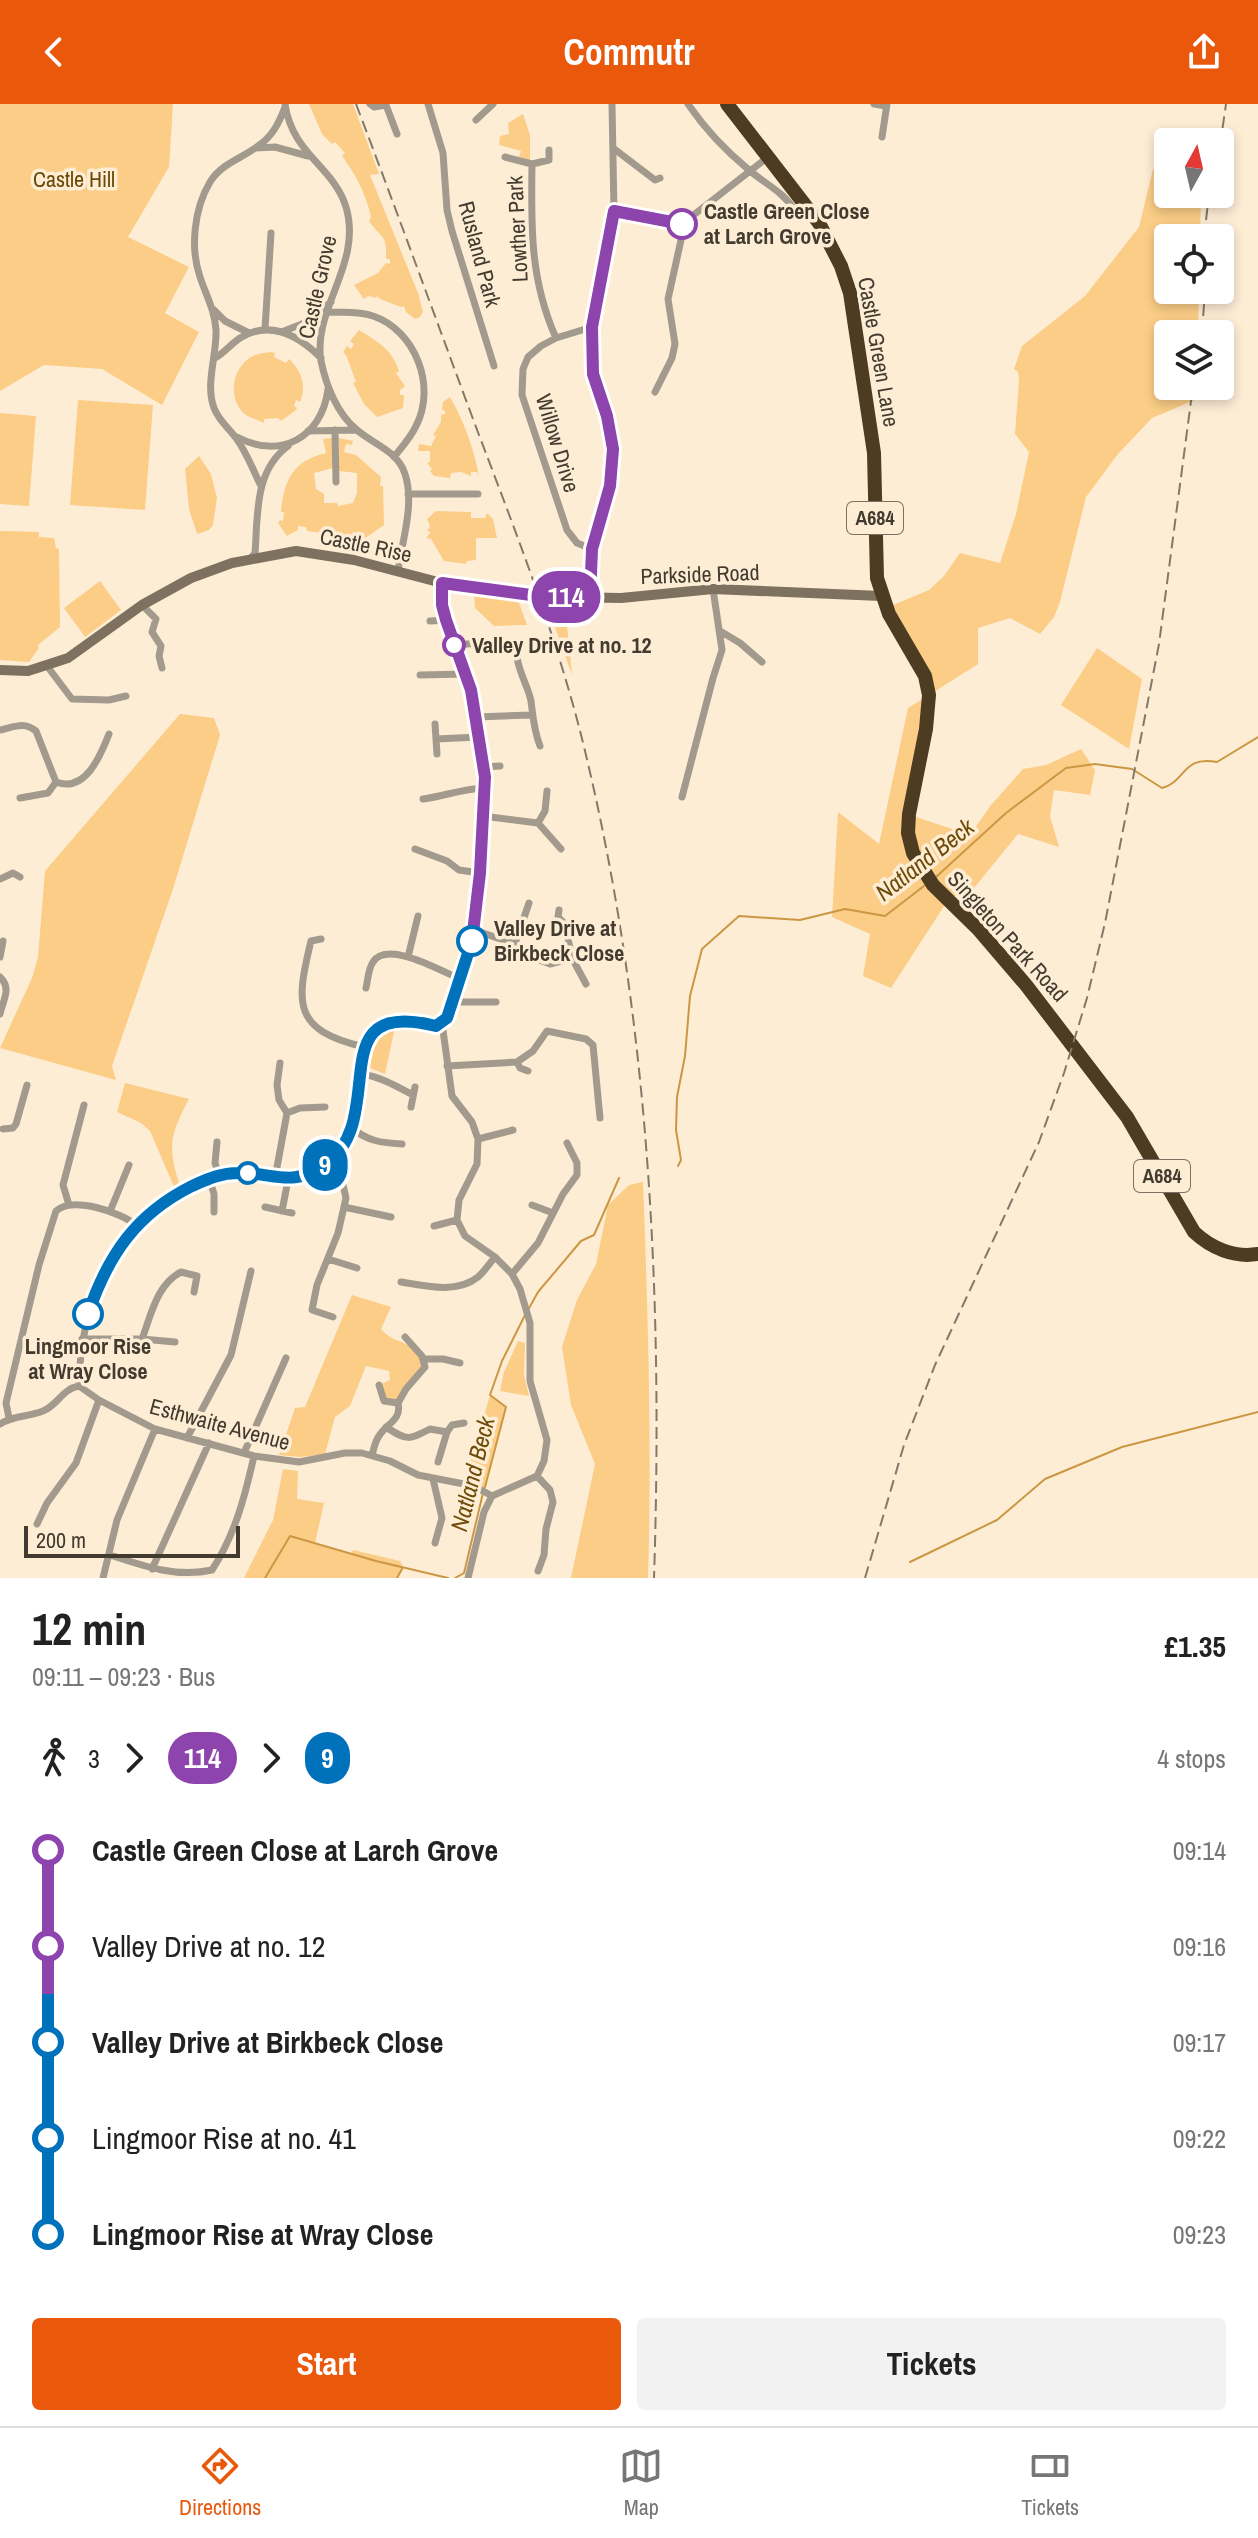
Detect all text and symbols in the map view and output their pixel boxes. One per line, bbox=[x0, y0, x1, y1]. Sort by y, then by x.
text: Commutr bbox=[563, 28, 695, 76]
icon: back bbox=[32, 30, 76, 74]
icon: share bbox=[1182, 30, 1226, 74]
north arrow bbox=[1154, 128, 1234, 208]
map controls bbox=[1154, 128, 1234, 400]
park label: Castle Hill bbox=[33, 164, 115, 194]
street label: Lowther Park bbox=[499, 174, 535, 283]
place label: Castle Green Close at Larch Grove bbox=[704, 196, 869, 251]
street label: Rusland Park bbox=[451, 198, 509, 311]
marker: Castle Green Close at Larch Grove bbox=[667, 209, 697, 239]
button: locate bbox=[1154, 224, 1234, 304]
street label: Castle Grove bbox=[291, 232, 343, 342]
street label: Castle Green Lane bbox=[851, 275, 907, 429]
button: layers bbox=[1154, 320, 1234, 400]
street label: Willow Drive bbox=[529, 390, 587, 496]
road number: A684 bbox=[847, 502, 903, 534]
street label: Castle Rise bbox=[317, 521, 415, 569]
street label: Parkside Road bbox=[640, 557, 760, 591]
line badge: 114 bbox=[520, 571, 612, 623]
text: 114 bbox=[547, 578, 585, 616]
place label: Valley Drive at no. 12 bbox=[472, 630, 652, 660]
marker: Valley Drive at no. 12 bbox=[443, 634, 465, 656]
water label: Natland Beck bbox=[868, 810, 981, 908]
street label: Singleton Park Road bbox=[941, 864, 1075, 1008]
place label: Valley Drive at Birkbeck Close bbox=[494, 913, 624, 968]
marker: Valley Drive at Birkbeck Close bbox=[457, 926, 487, 956]
line badge: 9 bbox=[299, 1139, 351, 1191]
text: 9 bbox=[319, 1146, 331, 1184]
road number: A684 bbox=[1134, 1160, 1190, 1192]
unlabelled marker bbox=[237, 1162, 259, 1184]
marker: Lingmoor Rise at Wray Close bbox=[73, 1299, 103, 1329]
place label: Lingmoor Rise at Wray Close bbox=[25, 1331, 151, 1386]
street label: Esthwaite Avenue bbox=[147, 1391, 293, 1457]
water label: Natland Beck bbox=[442, 1412, 502, 1534]
scale bar bbox=[24, 1522, 240, 1558]
text: 200 m bbox=[36, 1525, 86, 1555]
text: 12 min bbox=[32, 1599, 146, 1659]
text: £1.35 bbox=[1164, 1626, 1226, 1666]
text: 09:11 – 09:23 · Bus bbox=[32, 1659, 215, 1694]
icon: walk bbox=[32, 1736, 76, 1780]
icon: forward bbox=[112, 1736, 156, 1780]
icon: forward bbox=[249, 1736, 293, 1780]
text: 114 bbox=[184, 1739, 221, 1777]
text: 9 bbox=[321, 1739, 334, 1777]
text: 3 bbox=[88, 1741, 100, 1776]
text: 4 stops bbox=[1157, 1741, 1226, 1776]
text: Castle Green Close at Larch Grove bbox=[92, 1830, 498, 1870]
text: 09:14 bbox=[1173, 1833, 1226, 1868]
text: Valley Drive at no. 12 bbox=[92, 1926, 325, 1966]
text: 09:16 bbox=[1173, 1929, 1226, 1964]
text: Valley Drive at Birkbeck Close bbox=[92, 2022, 443, 2062]
text: 09:17 bbox=[1173, 2025, 1226, 2060]
text: Lingmoor Rise at no. 41 bbox=[92, 2118, 356, 2158]
text: 09:22 bbox=[1173, 2121, 1226, 2156]
text: Lingmoor Rise at Wray Close bbox=[92, 2214, 433, 2254]
text: 09:23 bbox=[1173, 2217, 1226, 2252]
button: Start bbox=[32, 2318, 621, 2410]
button: Tickets bbox=[637, 2318, 1226, 2410]
tab: Directions bbox=[179, 2444, 261, 2522]
tab: Map bbox=[619, 2444, 663, 2522]
tab: Tickets bbox=[1021, 2444, 1079, 2522]

